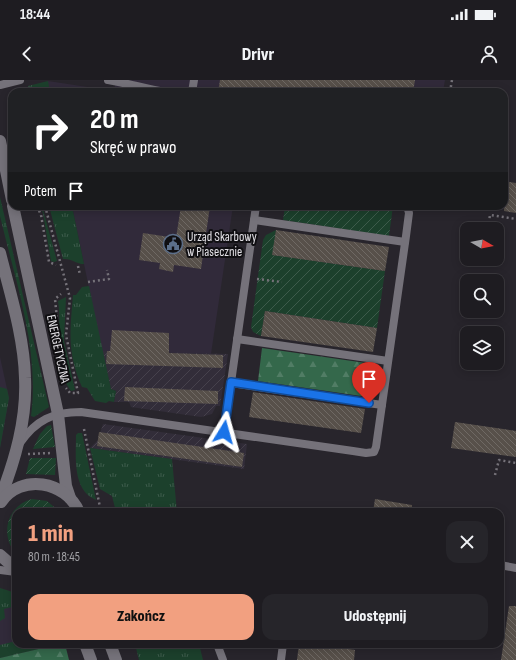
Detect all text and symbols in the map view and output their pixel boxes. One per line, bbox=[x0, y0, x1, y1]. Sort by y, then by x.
text: 18:44 bbox=[20, 5, 50, 24]
icon: back bbox=[16, 43, 38, 65]
icon: person bbox=[478, 43, 500, 65]
text: Drivr bbox=[242, 44, 274, 65]
text: 20 m bbox=[90, 103, 139, 136]
icon: right bbox=[24, 104, 76, 156]
text: Skręć w prawo bbox=[90, 137, 176, 158]
icon: arrive bbox=[65, 180, 87, 202]
text: Potem bbox=[24, 182, 57, 201]
north arrow bbox=[460, 222, 504, 266]
map controls bbox=[460, 222, 504, 370]
place label: Urząd Skarbowy w Piasecznie bbox=[187, 229, 257, 260]
public building icon: Urząd Skarbowy w Piasecznie bbox=[162, 233, 184, 255]
button: search bbox=[460, 274, 504, 318]
street label: ENERGETYCZNA bbox=[43, 313, 73, 385]
button: layers bbox=[460, 326, 504, 370]
pin bbox=[352, 362, 386, 403]
icon: arrive bbox=[358, 368, 380, 390]
position arrow bbox=[203, 411, 245, 453]
text: 1 min bbox=[28, 519, 74, 548]
button: close bbox=[446, 521, 488, 563]
text: 80 m · 18:45 bbox=[28, 549, 80, 565]
button: Zakończ bbox=[28, 594, 254, 640]
button: Udostępnij bbox=[262, 594, 488, 640]

